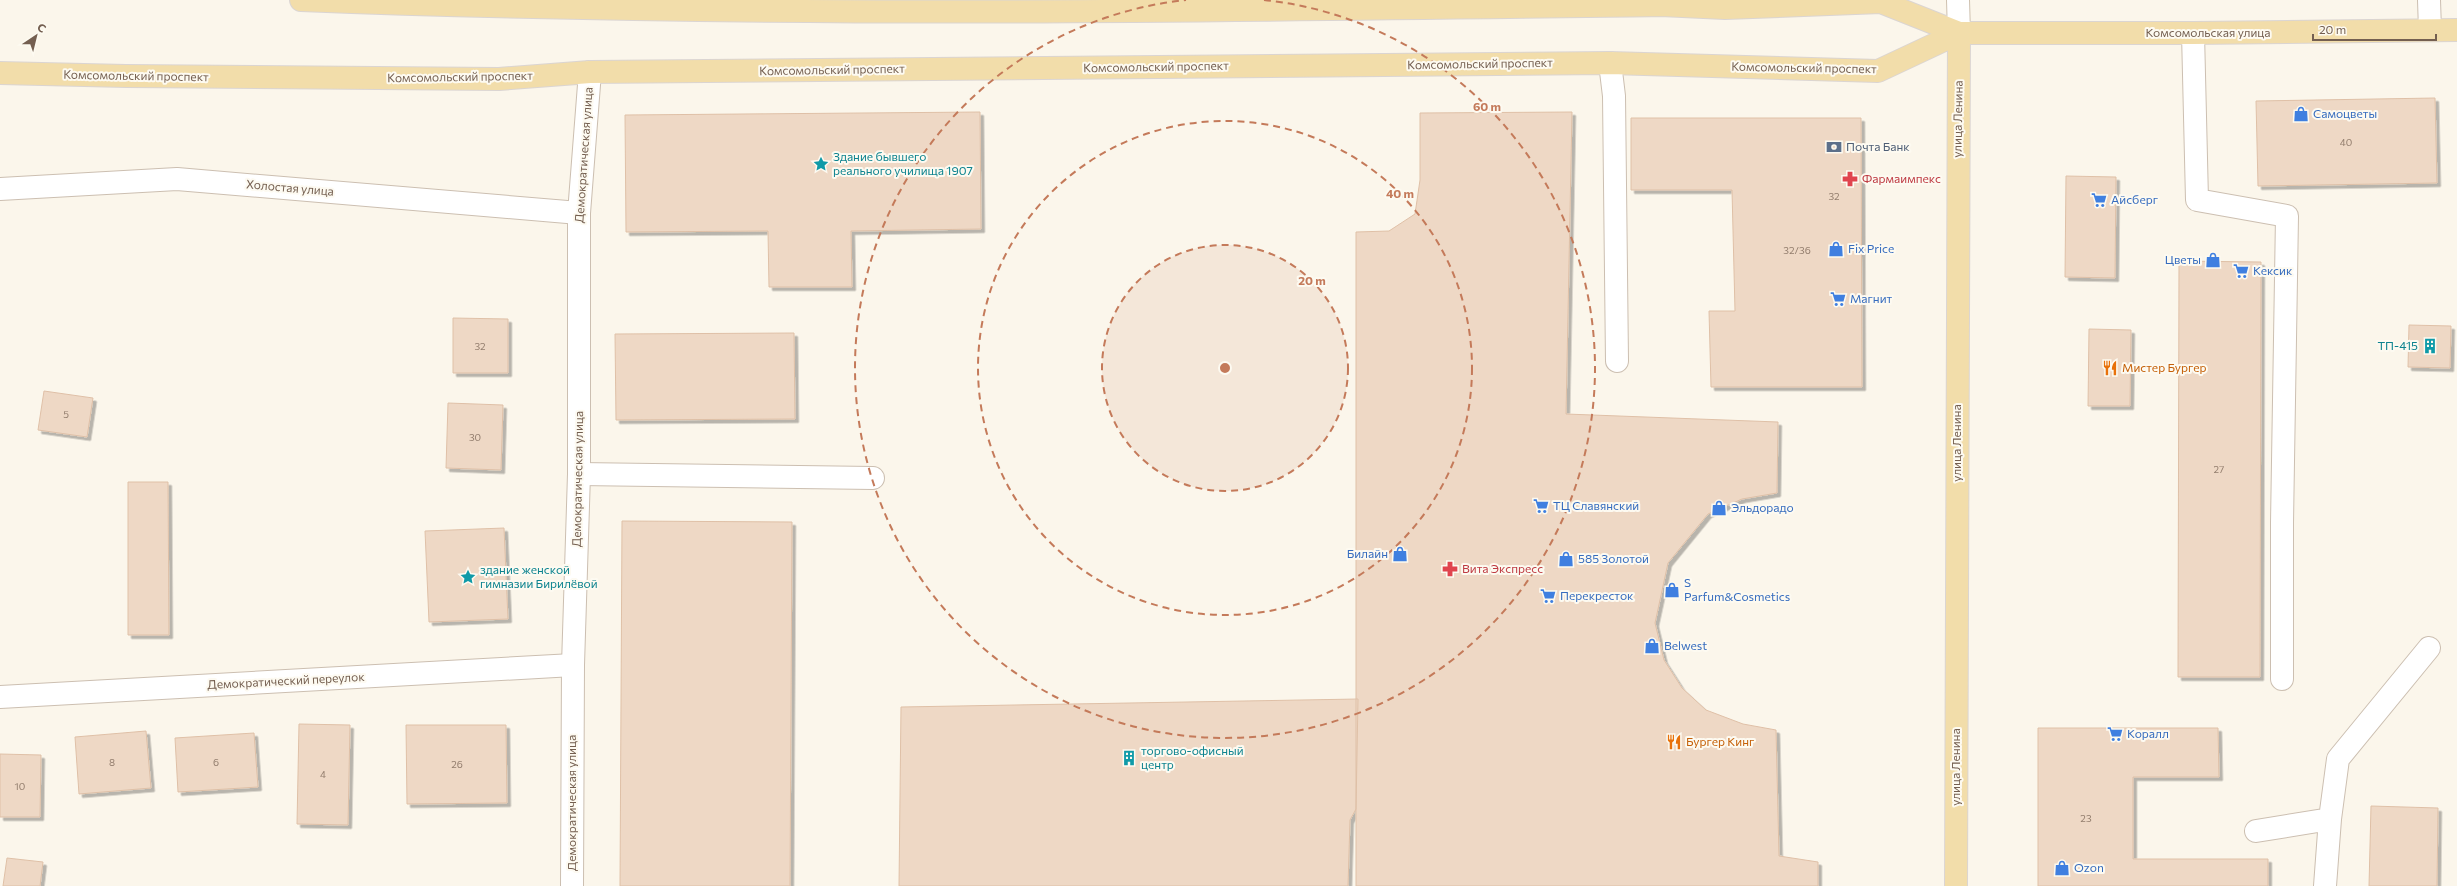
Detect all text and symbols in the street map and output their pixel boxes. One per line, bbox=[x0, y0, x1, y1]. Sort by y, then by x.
north arrow bbox=[16, 16, 56, 56]
scale bar bbox=[2313, 16, 2436, 42]
text: С bbox=[35, 20, 49, 35]
text: 20 m bbox=[2319, 22, 2346, 36]
street label: Комсомольская улица bbox=[2145, 25, 2271, 39]
street label: Комсомольский проспект bbox=[1407, 55, 1553, 71]
street label: Комсомольский проспект bbox=[1083, 58, 1229, 74]
street label: Комсомольский проспект bbox=[1731, 59, 1877, 75]
street label: Комсомольский проспект bbox=[759, 61, 905, 77]
street label: Комсомольский проспект bbox=[63, 67, 209, 83]
street label: Комсомольский проспект bbox=[387, 68, 533, 84]
street label: улица Ленина bbox=[1949, 80, 1965, 158]
street label: Демократическая улица bbox=[571, 86, 595, 223]
text: 60 m bbox=[1473, 99, 1501, 113]
shop icon: Самоцветы bbox=[2292, 105, 2310, 123]
place label: Самоцветы bbox=[2313, 106, 2377, 120]
house number: 40 bbox=[2340, 136, 2352, 148]
bank icon: Почта Банк bbox=[1825, 138, 1843, 156]
place label: Почта Банк bbox=[1846, 139, 1910, 153]
place label: Здание бывшего реального училища 1907 bbox=[833, 149, 973, 177]
place icon: Здание бывшего реального училища 1907 bbox=[812, 155, 830, 173]
pharmacy icon: Фармаимпекс bbox=[1841, 170, 1859, 188]
place label: Фармаимпекс bbox=[1862, 171, 1941, 185]
street label: Холостая улица bbox=[246, 176, 335, 198]
text: 40 m bbox=[1386, 186, 1414, 200]
house number: 32 bbox=[1828, 190, 1840, 202]
supermarket icon: Айсберг bbox=[2090, 191, 2108, 209]
place label: Айсберг bbox=[2111, 192, 2158, 206]
shop icon: Fix Price bbox=[1827, 240, 1845, 258]
place label: Fix Price bbox=[1848, 241, 1894, 255]
house number: 32/36 bbox=[1783, 244, 1811, 256]
shop icon: Цветы bbox=[2204, 251, 2222, 269]
place label: Цветы bbox=[2165, 252, 2201, 266]
supermarket icon: Кексик bbox=[2232, 262, 2250, 280]
place label: Кексик bbox=[2253, 263, 2293, 277]
text: 20 m bbox=[1298, 273, 1326, 287]
supermarket icon: Магнит bbox=[1829, 290, 1847, 308]
place label: Магнит bbox=[1850, 291, 1893, 305]
building icon: ТП-415 bbox=[2421, 337, 2439, 355]
place label: ТП-415 bbox=[2377, 338, 2418, 352]
house number: 32 bbox=[474, 340, 486, 352]
restaurant icon: Мистер Бургер bbox=[2101, 359, 2119, 377]
place label: Мистер Бургер bbox=[2122, 360, 2207, 374]
centre of rings bbox=[1218, 361, 1232, 375]
street label: улица Ленина bbox=[1949, 404, 1963, 482]
house number: 5 bbox=[63, 408, 69, 420]
street label: Демократическая улица bbox=[569, 411, 585, 547]
house number: 30 bbox=[469, 431, 481, 443]
house number: 27 bbox=[2214, 463, 2224, 475]
supermarket icon: ТЦ Славянский bbox=[1532, 497, 1550, 515]
place label: ТЦ Славянский bbox=[1553, 498, 1639, 512]
shop icon: Эльдорадо bbox=[1710, 499, 1728, 517]
place label: Эльдорадо bbox=[1731, 500, 1794, 514]
shop icon: Билайн bbox=[1391, 545, 1409, 563]
place label: Билайн bbox=[1347, 546, 1388, 560]
shop icon: 585 Золотой bbox=[1557, 550, 1575, 568]
place label: 585 Золотой bbox=[1578, 551, 1649, 565]
pharmacy icon: Вита Экспресс bbox=[1441, 560, 1459, 578]
place label: Вита Экспресс bbox=[1462, 561, 1543, 575]
place label: здание женской гимназии Бирилёвой bbox=[480, 562, 598, 590]
place icon: здание женской гимназии Бирилёвой bbox=[459, 568, 477, 586]
place label: S Parfum&Cosmetics bbox=[1684, 575, 1790, 603]
shop icon: S Parfum&Cosmetics bbox=[1663, 581, 1681, 599]
supermarket icon: Перекресток bbox=[1539, 587, 1557, 605]
place label: Перекресток bbox=[1560, 588, 1634, 602]
shop icon: Belwest bbox=[1643, 637, 1661, 655]
place label: Belwest bbox=[1664, 638, 1707, 652]
street label: Демократический переулок bbox=[207, 669, 365, 691]
supermarket icon: Коралл bbox=[2106, 725, 2124, 743]
place label: Коралл bbox=[2127, 726, 2169, 740]
street label: улица Ленина bbox=[1948, 728, 1962, 806]
restaurant icon: Бургер Кинг bbox=[1665, 733, 1683, 751]
place label: Бургер Кинг bbox=[1686, 734, 1754, 748]
street label: Демократическая улица bbox=[564, 735, 578, 871]
place label: торгово-офисный центр bbox=[1141, 743, 1244, 771]
building icon: торгово-офисный центр bbox=[1120, 749, 1138, 767]
house number: 8 bbox=[109, 756, 115, 768]
house number: 6 bbox=[213, 756, 219, 768]
house number: 26 bbox=[451, 758, 463, 770]
house number: 4 bbox=[320, 768, 326, 780]
house number: 10 bbox=[15, 780, 25, 792]
house number: 23 bbox=[2080, 812, 2092, 824]
shop icon: Ozon bbox=[2053, 859, 2071, 877]
place label: Ozon bbox=[2074, 860, 2104, 874]

